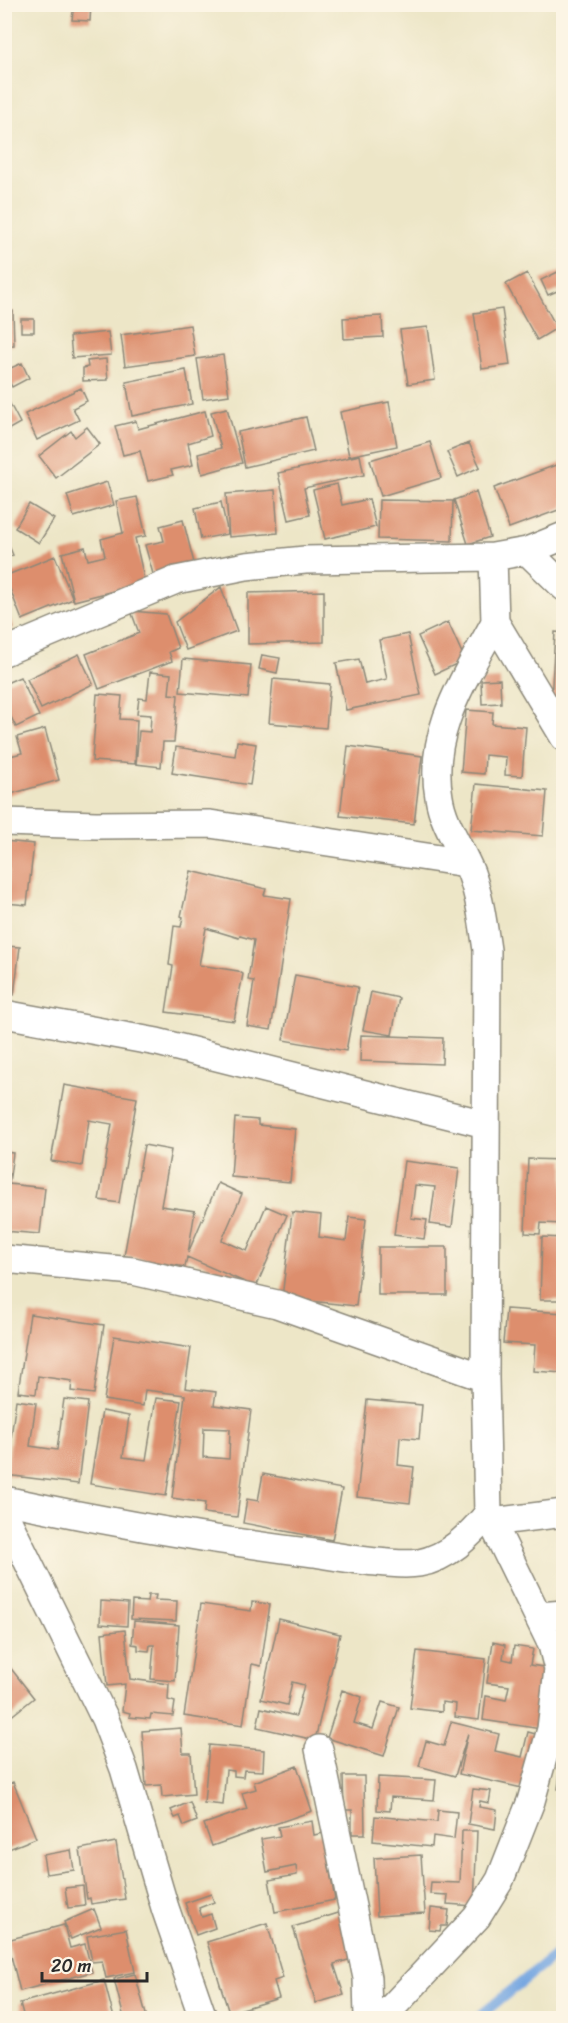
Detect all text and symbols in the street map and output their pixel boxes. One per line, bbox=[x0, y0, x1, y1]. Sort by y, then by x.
scale bar bbox=[42, 1945, 147, 1983]
text: 20 m bbox=[51, 1950, 91, 1982]

